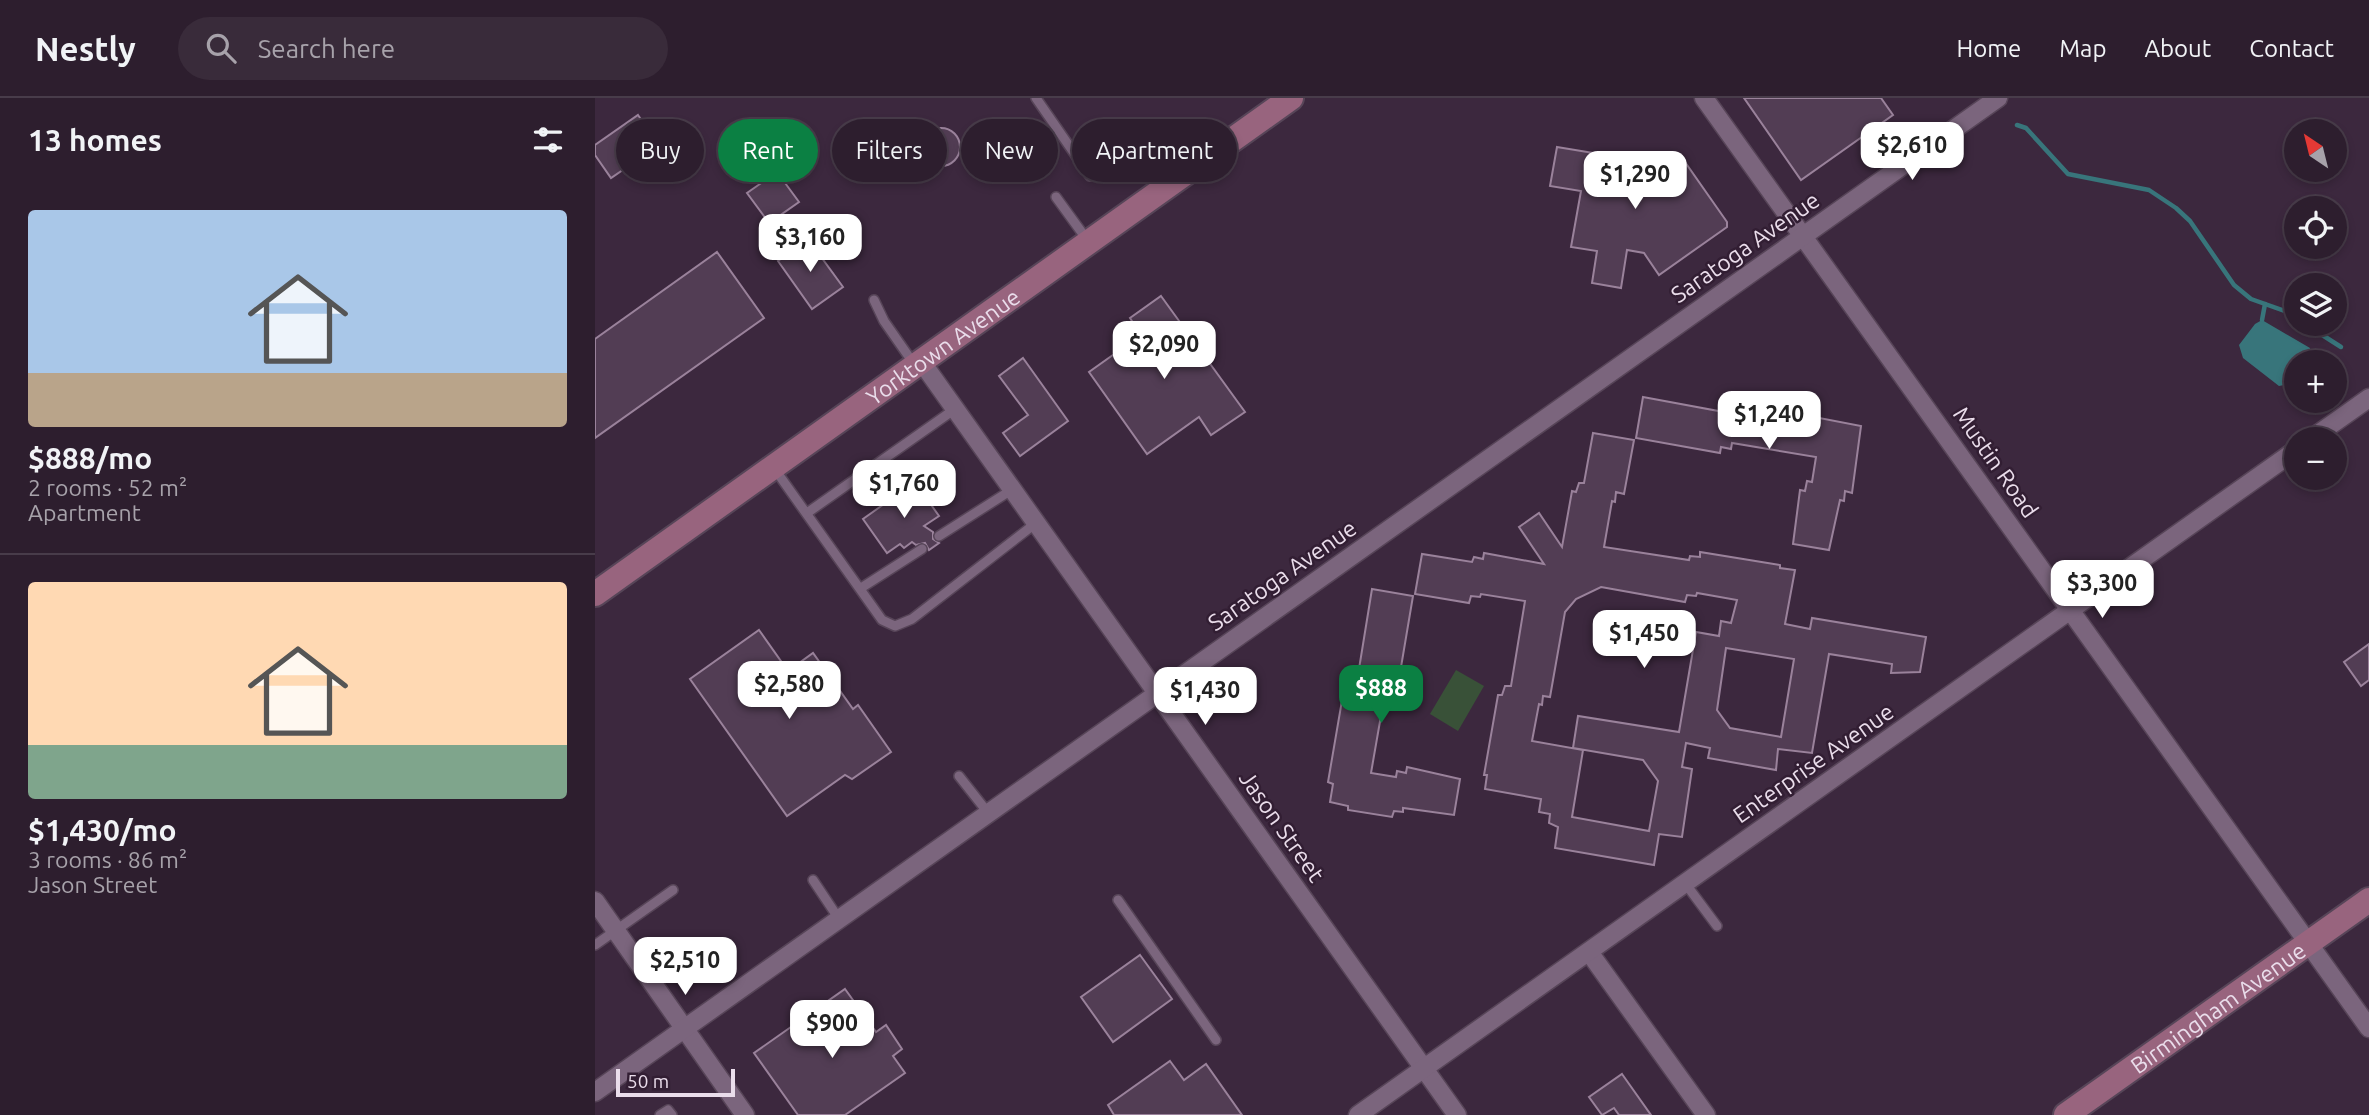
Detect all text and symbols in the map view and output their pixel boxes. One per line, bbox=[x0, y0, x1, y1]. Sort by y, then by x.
search box bbox=[178, 17, 668, 80]
icon: search bbox=[202, 29, 240, 67]
text: Nestly bbox=[35, 30, 136, 67]
text: Search here bbox=[258, 34, 395, 63]
text: Home bbox=[1956, 35, 2021, 62]
text: Map bbox=[2059, 35, 2106, 62]
text: About bbox=[2144, 35, 2211, 62]
text: Contact bbox=[2249, 35, 2334, 62]
chip: Buy bbox=[616, 119, 704, 182]
chip: Rent bbox=[718, 119, 818, 182]
chip: Filters bbox=[832, 119, 947, 182]
chip: New bbox=[961, 119, 1058, 182]
chip: Apartment bbox=[1072, 119, 1237, 182]
north arrow bbox=[2284, 119, 2347, 182]
map controls bbox=[2284, 119, 2347, 490]
icon: filters bbox=[529, 121, 567, 159]
pin: $2,610 bbox=[1855, 122, 1969, 182]
text: 13 homes bbox=[28, 123, 162, 157]
text: $2,610 bbox=[1877, 132, 1947, 157]
pin: $1,290 bbox=[1578, 152, 1692, 211]
text: $1,290 bbox=[1600, 161, 1670, 186]
street label: Saratoga Avenue bbox=[1666, 187, 1824, 307]
button: locate bbox=[2284, 196, 2347, 259]
pin: $3,160 bbox=[753, 214, 867, 274]
text: $3,160 bbox=[775, 224, 845, 249]
icon: home bbox=[235, 256, 361, 382]
button: layers bbox=[2284, 273, 2347, 336]
street label: Yorktown Avenue bbox=[861, 283, 1024, 409]
pin: $2,090 bbox=[1107, 322, 1221, 381]
text: $2,090 bbox=[1129, 331, 1199, 356]
button: + bbox=[2284, 350, 2347, 413]
pin: $1,240 bbox=[1712, 392, 1826, 451]
text: $1,240 bbox=[1734, 401, 1804, 426]
street label: Mustin Road bbox=[1949, 402, 2043, 522]
button: − bbox=[2284, 427, 2347, 490]
text: $888/mo bbox=[28, 441, 152, 475]
pin: $1,760 bbox=[847, 460, 961, 520]
text: $1,760 bbox=[869, 470, 939, 495]
text: 2 rooms · 52 m² bbox=[28, 475, 187, 500]
text: Apartment bbox=[28, 500, 141, 525]
street label: Saratoga Avenue bbox=[1203, 515, 1361, 635]
pin: $3,300 bbox=[2045, 560, 2159, 620]
text: $3,300 bbox=[2067, 570, 2137, 595]
pin: $1,450 bbox=[1587, 610, 1701, 670]
text: $1,450 bbox=[1609, 620, 1679, 645]
icon: home bbox=[235, 628, 361, 754]
pin: $2,580 bbox=[732, 662, 846, 721]
pin: $888 bbox=[1340, 666, 1422, 725]
pin: $1,430 bbox=[1148, 668, 1262, 727]
text: $2,580 bbox=[754, 671, 824, 696]
text: $888 bbox=[1355, 675, 1407, 700]
text: $1,430 bbox=[1170, 677, 1240, 702]
street label: Enterprise Avenue bbox=[1728, 698, 1898, 828]
street label: Jason Street bbox=[1235, 766, 1329, 886]
text: $1,430/mo bbox=[28, 813, 177, 847]
text: 3 rooms · 86 m² bbox=[28, 847, 187, 872]
text: Jason Street bbox=[28, 872, 157, 897]
pin: $2,510 bbox=[628, 937, 742, 997]
street label: Birmingham Avenue bbox=[2125, 937, 2310, 1078]
text: $2,510 bbox=[650, 947, 720, 972]
pin: $900 bbox=[791, 1000, 873, 1060]
text: $900 bbox=[806, 1010, 858, 1035]
scale bar bbox=[616, 1066, 735, 1098]
text: 50 m bbox=[627, 1070, 669, 1092]

